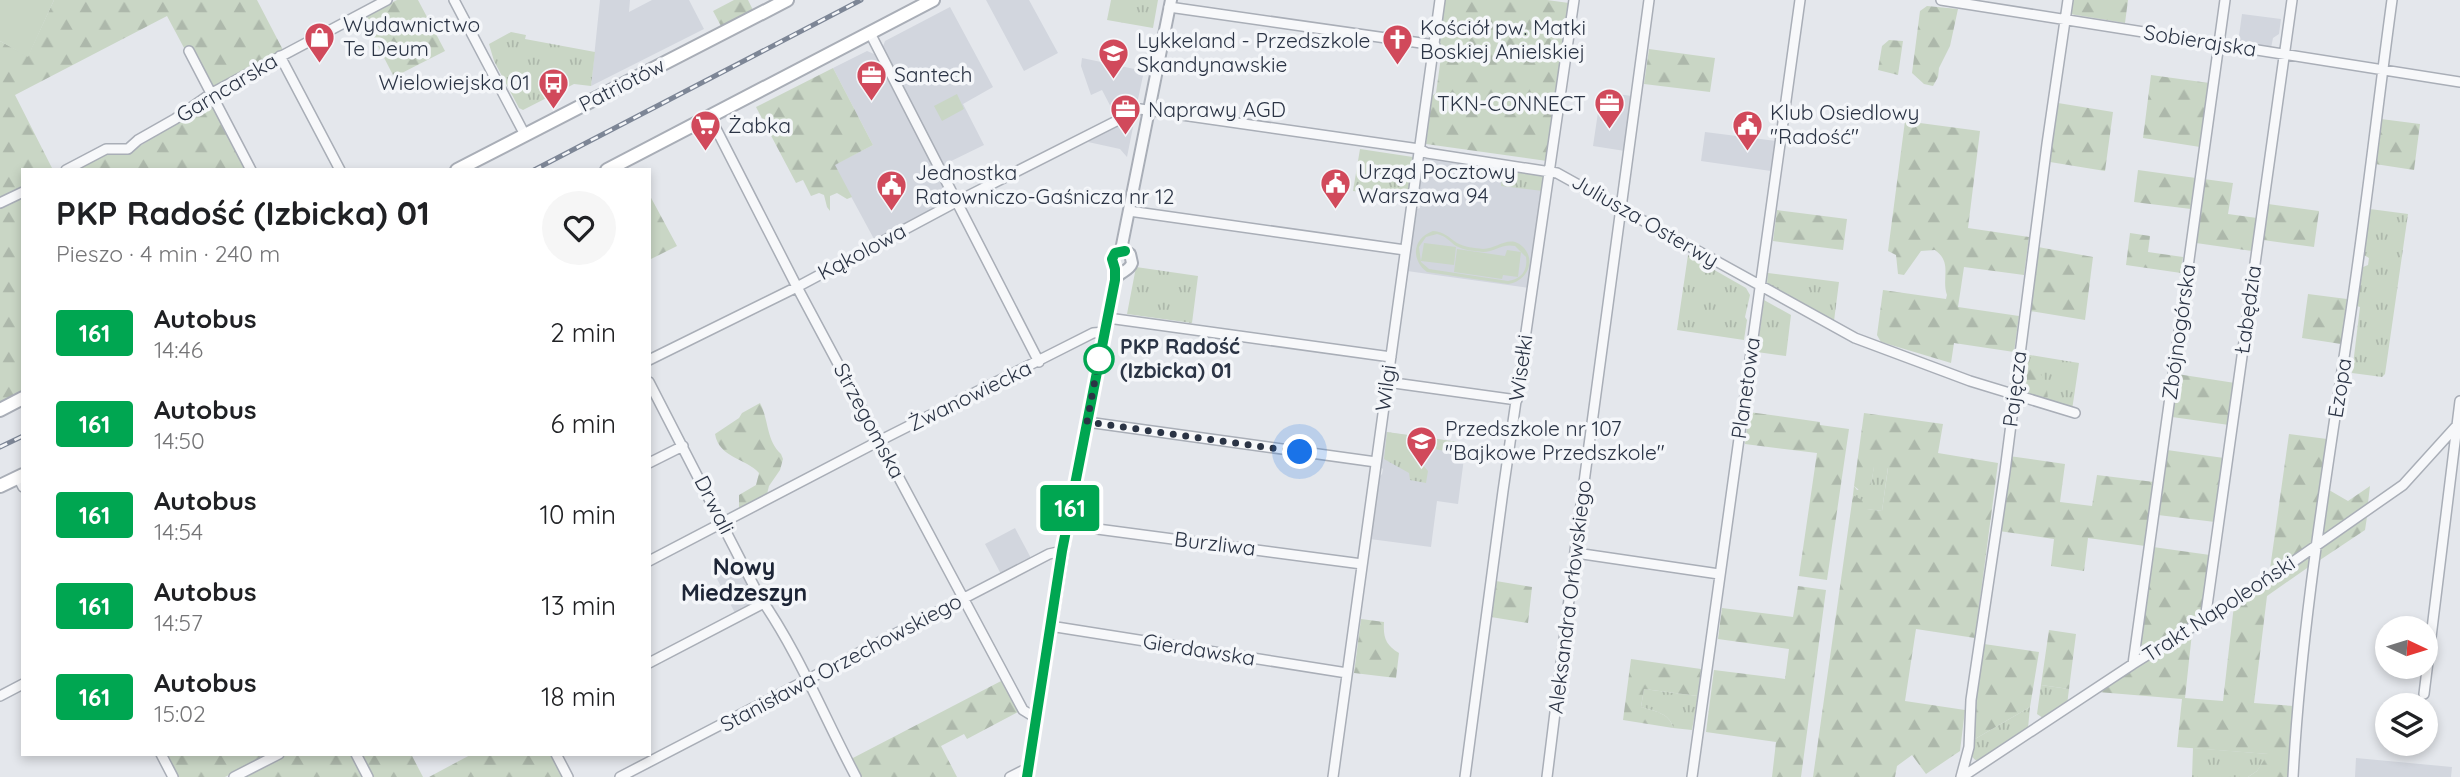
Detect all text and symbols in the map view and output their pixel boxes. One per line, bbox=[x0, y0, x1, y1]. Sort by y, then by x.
place label: Wydawnictwo Te Deum bbox=[343, 11, 480, 61]
place label: Kościół pw. Matki Boskiej Anielskiej bbox=[1420, 14, 1586, 64]
street label: Sobierajska bbox=[2142, 18, 2258, 62]
shop icon: Wydawnictwo Te Deum bbox=[303, 20, 337, 64]
church icon: Kościół pw. Matki Boskiej Anielskiej bbox=[1380, 23, 1414, 67]
place label: Lykkeland - Przedszkole Skandynawskie bbox=[1137, 27, 1370, 77]
school or university icon: Lykkeland - Przedszkole Skandynawskie bbox=[1097, 36, 1131, 80]
street label: Garncarska bbox=[171, 47, 282, 127]
street label: Patriotów bbox=[574, 51, 669, 117]
office icon: Santech bbox=[854, 58, 888, 102]
place label: Santech bbox=[894, 61, 972, 87]
bus stop icon: Wielowiejska 01 bbox=[536, 66, 570, 110]
place label: Wielowiejska 01 bbox=[379, 69, 530, 95]
office icon: TKN-CONNECT bbox=[1592, 87, 1626, 131]
place label: TKN-CONNECT bbox=[1437, 90, 1586, 116]
office icon: Naprawy AGD bbox=[1108, 93, 1142, 137]
place label: Naprawy AGD bbox=[1148, 96, 1286, 122]
place label: Klub Osiedlowy "Radość" bbox=[1770, 99, 1919, 149]
public building icon: Klub Osiedlowy "Radość" bbox=[1730, 108, 1764, 152]
supermarket icon: Żabka bbox=[688, 109, 722, 153]
place label: Żabka bbox=[728, 112, 791, 138]
place label: Urząd Pocztowy Warszawa 94 bbox=[1358, 158, 1516, 208]
place label: Jednostka Ratowniczo-Gaśnicza nr 12 bbox=[915, 159, 1174, 209]
public building icon: Urząd Pocztowy Warszawa 94 bbox=[1318, 167, 1352, 211]
public building icon: Jednostka Ratowniczo-Gaśnicza nr 12 bbox=[875, 168, 909, 212]
street label: Juliusza Osterwy bbox=[1567, 168, 1724, 273]
button: heart bbox=[542, 191, 616, 265]
text: PKP Radość (Izbicka) 01 bbox=[56, 192, 430, 233]
street label: Kąkolowa bbox=[813, 217, 910, 285]
text: Pieszo · 4 min · 240 m bbox=[56, 239, 280, 268]
street label: Zbójnogórska bbox=[2156, 262, 2200, 402]
street label: Łabędzia bbox=[2228, 264, 2266, 356]
text: Autobus bbox=[154, 302, 256, 335]
text: 2 min bbox=[550, 316, 616, 349]
text: 161 bbox=[79, 318, 110, 348]
place label: PKP Radość (Izbicka) 01 bbox=[1120, 333, 1240, 383]
street label: Wisełki bbox=[1502, 333, 1538, 403]
text: 14:46 bbox=[154, 335, 203, 364]
street label: Planetowa bbox=[1725, 335, 1765, 440]
marker: PKP Radość (Izbicka) 01 bbox=[1084, 344, 1114, 374]
street label: Pajęcza bbox=[1996, 349, 2032, 428]
street label: Żwanowiecka bbox=[904, 354, 1035, 436]
street label: Ezopa bbox=[2321, 356, 2357, 419]
street label: Strzegomska bbox=[829, 358, 911, 483]
street label: Wilgi bbox=[1369, 363, 1401, 413]
text: Autobus bbox=[154, 393, 256, 426]
text: 6 min bbox=[551, 407, 616, 440]
text: 161 bbox=[79, 409, 110, 439]
place label: Przedszkole nr 107 "Bajkowe Przedszkole" bbox=[1445, 415, 1665, 465]
school or university icon: Przedszkole nr 107 "Bajkowe Przedszkole" bbox=[1405, 424, 1439, 468]
text: 14:50 bbox=[154, 426, 205, 455]
your location bbox=[1282, 434, 1317, 469]
street label: Drwali bbox=[689, 471, 741, 538]
street label: Aleksandra Orłowskiego bbox=[1542, 479, 1596, 715]
text: Autobus bbox=[154, 484, 256, 517]
line badge: 161 bbox=[1030, 485, 1110, 531]
text: 161 bbox=[1054, 493, 1086, 523]
text: 10 min bbox=[540, 498, 616, 531]
text: 161 bbox=[79, 500, 110, 530]
text: 14:54 bbox=[154, 517, 203, 546]
street label: Burzliwa bbox=[1173, 525, 1257, 561]
street label: Trakt Napoleoński bbox=[2137, 549, 2300, 667]
district label: Nowy Miedzeszyn bbox=[681, 552, 807, 607]
text: Autobus bbox=[154, 575, 256, 608]
street label: Stanisława Orzechowskiego bbox=[715, 587, 966, 737]
text: 13 min bbox=[541, 589, 616, 622]
text: 161 bbox=[79, 591, 110, 621]
text: 14:57 bbox=[154, 608, 203, 637]
north arrow bbox=[2375, 616, 2438, 679]
map controls bbox=[2375, 616, 2438, 756]
street label: Gierdawska bbox=[1141, 627, 1257, 671]
text: Autobus bbox=[154, 666, 256, 699]
text: 18 min bbox=[541, 680, 616, 713]
text: 161 bbox=[79, 682, 110, 712]
button: layers bbox=[2375, 693, 2438, 756]
text: 15:02 bbox=[154, 699, 206, 728]

